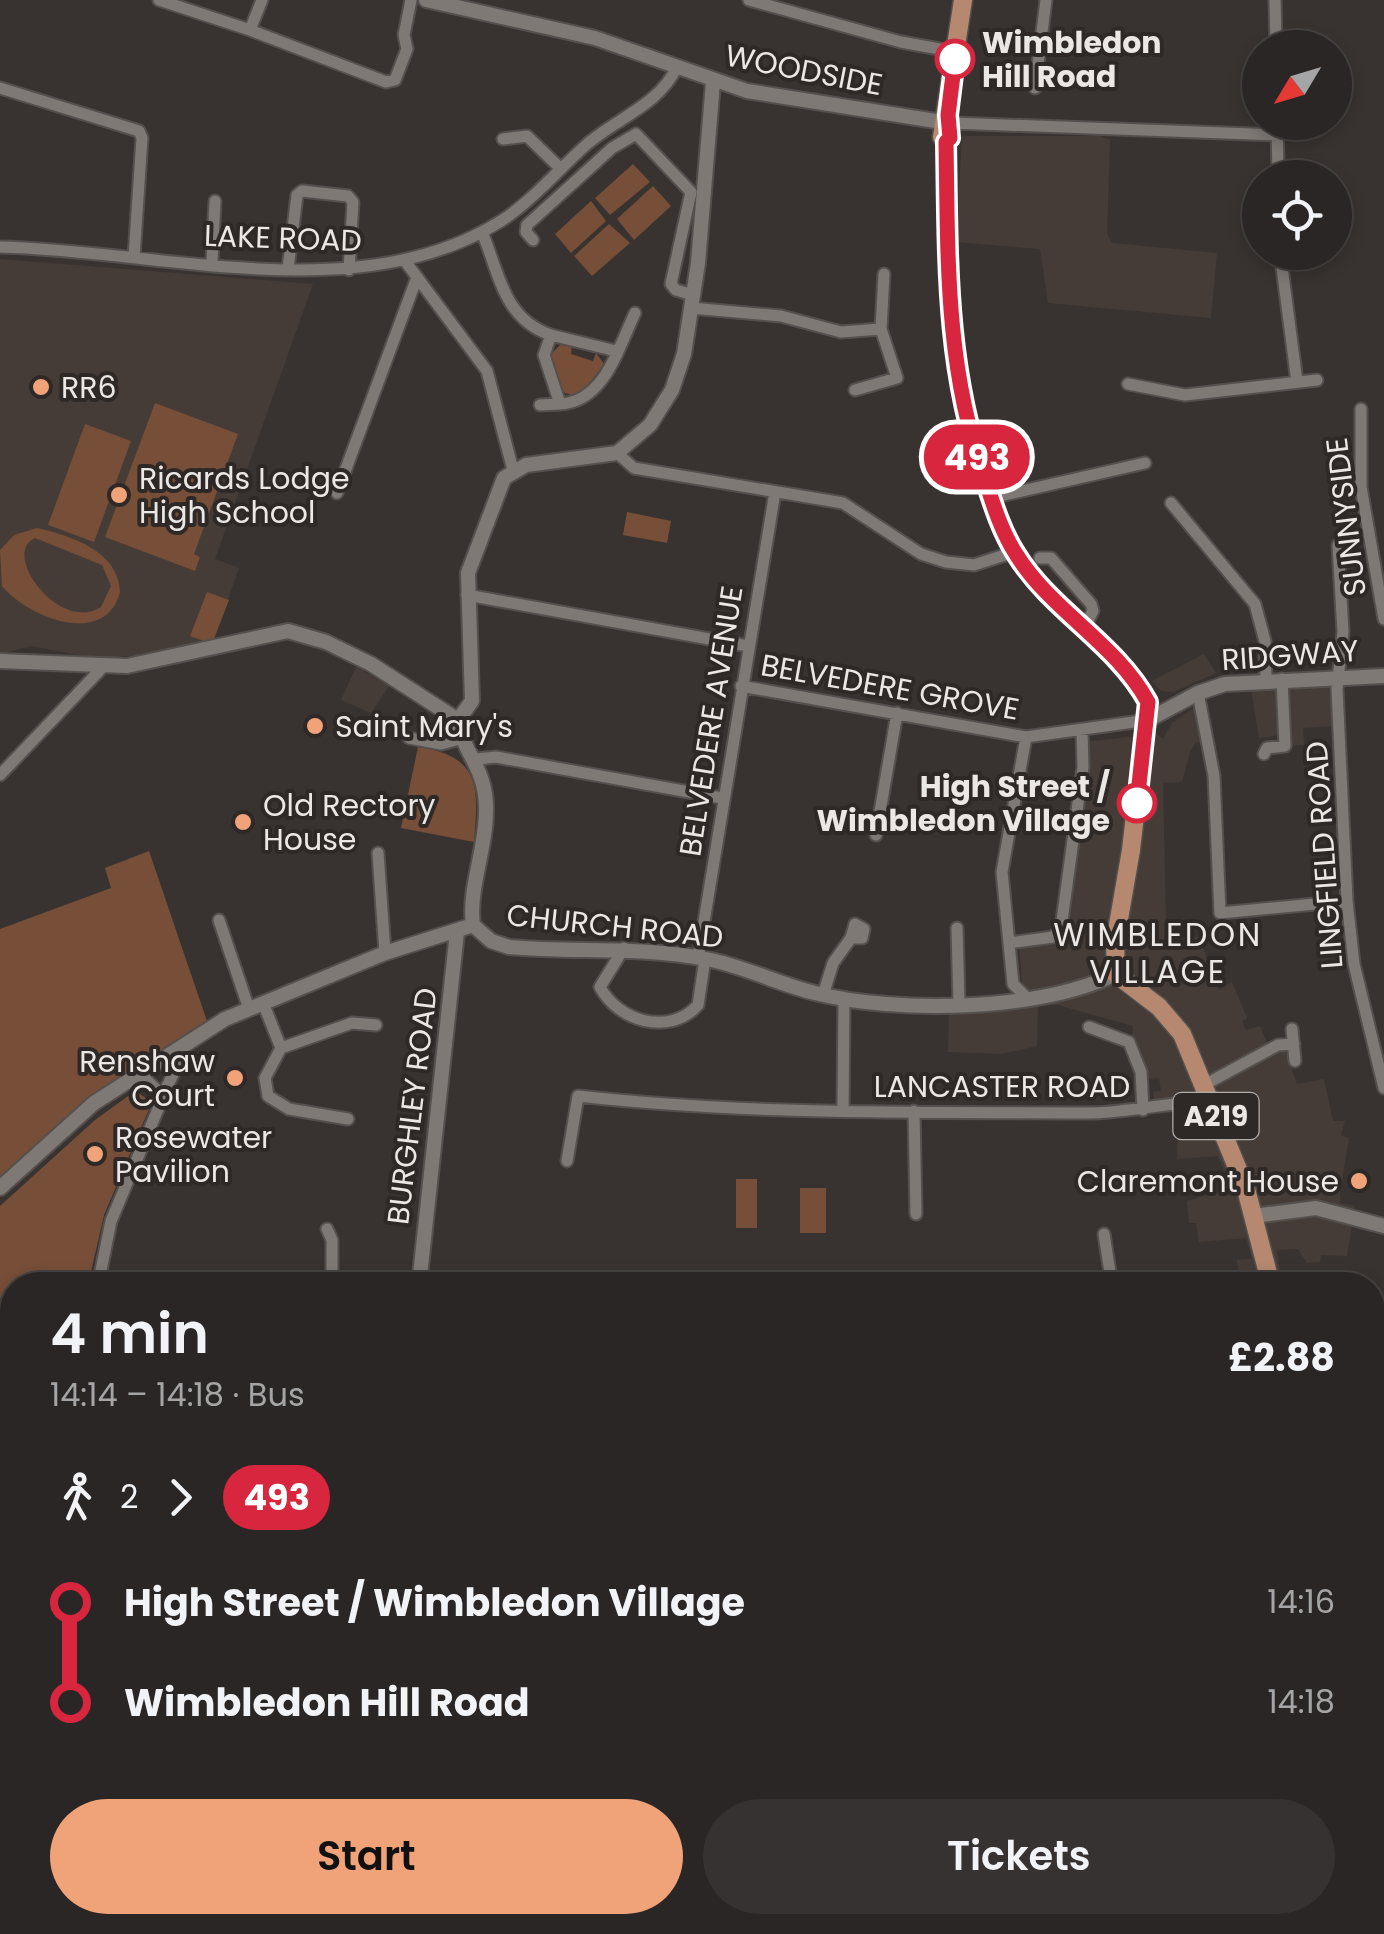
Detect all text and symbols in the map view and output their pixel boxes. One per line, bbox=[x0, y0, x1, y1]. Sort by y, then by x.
place label: Wimbledon Hill Road bbox=[982, 21, 1162, 98]
north arrow bbox=[1242, 30, 1352, 140]
map controls bbox=[1242, 30, 1352, 270]
street label: WOODSIDE bbox=[722, 34, 886, 106]
marker: Wimbledon Hill Road bbox=[936, 40, 974, 78]
button: locate bbox=[1242, 160, 1352, 270]
street label: LAKE ROAD bbox=[203, 214, 363, 262]
place label: RR6 bbox=[61, 366, 117, 409]
marker: RR6 bbox=[30, 376, 52, 398]
line badge: 493 bbox=[920, 424, 1034, 490]
text: 493 bbox=[944, 433, 1010, 482]
street label: SUNNYSIDE bbox=[1315, 435, 1377, 599]
place label: Ricards Lodge High School bbox=[139, 457, 350, 534]
marker: Ricards Lodge High School bbox=[108, 484, 130, 506]
street label: BELVEDERE AVENUE bbox=[668, 583, 754, 859]
street label: RIDGWAY bbox=[1220, 629, 1360, 681]
street label: BELVEDERE GROVE bbox=[758, 643, 1022, 731]
place label: Saint Mary's bbox=[335, 705, 513, 748]
marker: Saint Mary's bbox=[304, 715, 326, 737]
street label: LINGFIELD ROAD bbox=[1295, 740, 1353, 970]
place label: High Street / Wimbledon Village bbox=[816, 765, 1110, 842]
place label: Old Rectory House bbox=[263, 784, 436, 861]
marker: High Street / Wimbledon Village bbox=[1118, 784, 1156, 822]
marker: Old Rectory House bbox=[232, 811, 254, 833]
street label: CHURCH ROAD bbox=[505, 893, 725, 959]
district label: WIMBLEDON VILLAGE bbox=[1053, 912, 1263, 994]
street label: BURGHLEY ROAD bbox=[376, 985, 448, 1227]
place label: Renshaw Court bbox=[79, 1040, 215, 1117]
street label: LANCASTER ROAD bbox=[874, 1065, 1130, 1108]
marker: Renshaw Court bbox=[224, 1067, 246, 1089]
road number: A219 bbox=[1174, 1093, 1258, 1139]
place label: Rosewater Pavilion bbox=[115, 1116, 272, 1193]
marker: Rosewater Pavilion bbox=[84, 1143, 106, 1165]
place label: Claremont House bbox=[1077, 1160, 1339, 1203]
marker: Claremont House bbox=[1348, 1170, 1370, 1192]
text: 4 min bbox=[50, 1295, 209, 1372]
text: £2.88 bbox=[1228, 1331, 1335, 1384]
text: 14:14 – 14:18 · Bus bbox=[50, 1372, 305, 1417]
icon: walk bbox=[50, 1470, 105, 1525]
icon: forward bbox=[153, 1470, 208, 1525]
text: 493 bbox=[243, 1473, 310, 1522]
text: 2 bbox=[120, 1474, 138, 1519]
text: High Street / Wimbledon Village bbox=[124, 1576, 745, 1629]
text: 14:16 bbox=[1267, 1579, 1335, 1624]
text: Wimbledon Hill Road bbox=[124, 1676, 530, 1729]
text: 14:18 bbox=[1267, 1679, 1335, 1724]
button: Start bbox=[50, 1799, 683, 1914]
button: Tickets bbox=[703, 1799, 1335, 1914]

